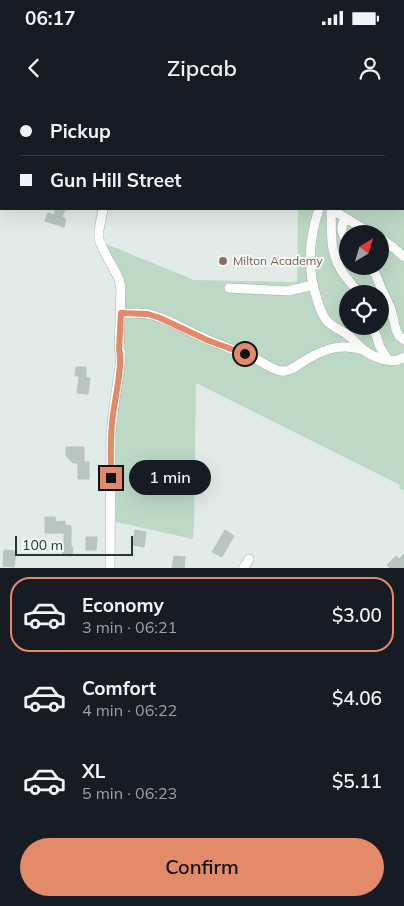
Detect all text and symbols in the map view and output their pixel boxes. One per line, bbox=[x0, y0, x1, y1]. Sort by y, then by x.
text: 06:17 bbox=[25, 6, 75, 30]
icon: back bbox=[20, 54, 48, 82]
text: Zipcab bbox=[167, 54, 237, 82]
icon: person bbox=[356, 54, 384, 82]
text: Pickup bbox=[50, 119, 111, 143]
text: Gun Hill Street bbox=[50, 168, 182, 192]
north arrow bbox=[339, 225, 389, 275]
map controls bbox=[339, 225, 389, 335]
place label: Milton Academy bbox=[233, 253, 323, 268]
marker: Milton Academy bbox=[217, 255, 229, 267]
button: locate bbox=[339, 285, 389, 335]
route start bbox=[234, 343, 256, 365]
callout: 1 min bbox=[128, 460, 211, 496]
route end bbox=[100, 467, 122, 489]
text: 1 min bbox=[149, 467, 191, 487]
scale bar bbox=[15, 533, 132, 557]
text: 100 m bbox=[22, 536, 63, 554]
icon: car bbox=[22, 592, 67, 637]
text: Economy bbox=[82, 593, 164, 617]
text: $3.00 bbox=[332, 603, 382, 627]
text: 3 min · 06:21 bbox=[82, 617, 177, 637]
icon: car bbox=[22, 675, 67, 720]
text: Comfort bbox=[82, 676, 156, 700]
text: $4.06 bbox=[332, 686, 382, 710]
text: 4 min · 06:22 bbox=[82, 700, 177, 720]
icon: car bbox=[22, 758, 67, 803]
text: XL bbox=[82, 759, 105, 783]
text: $5.11 bbox=[332, 769, 382, 793]
text: 5 min · 06:23 bbox=[82, 783, 177, 803]
button: Confirm bbox=[20, 838, 384, 896]

